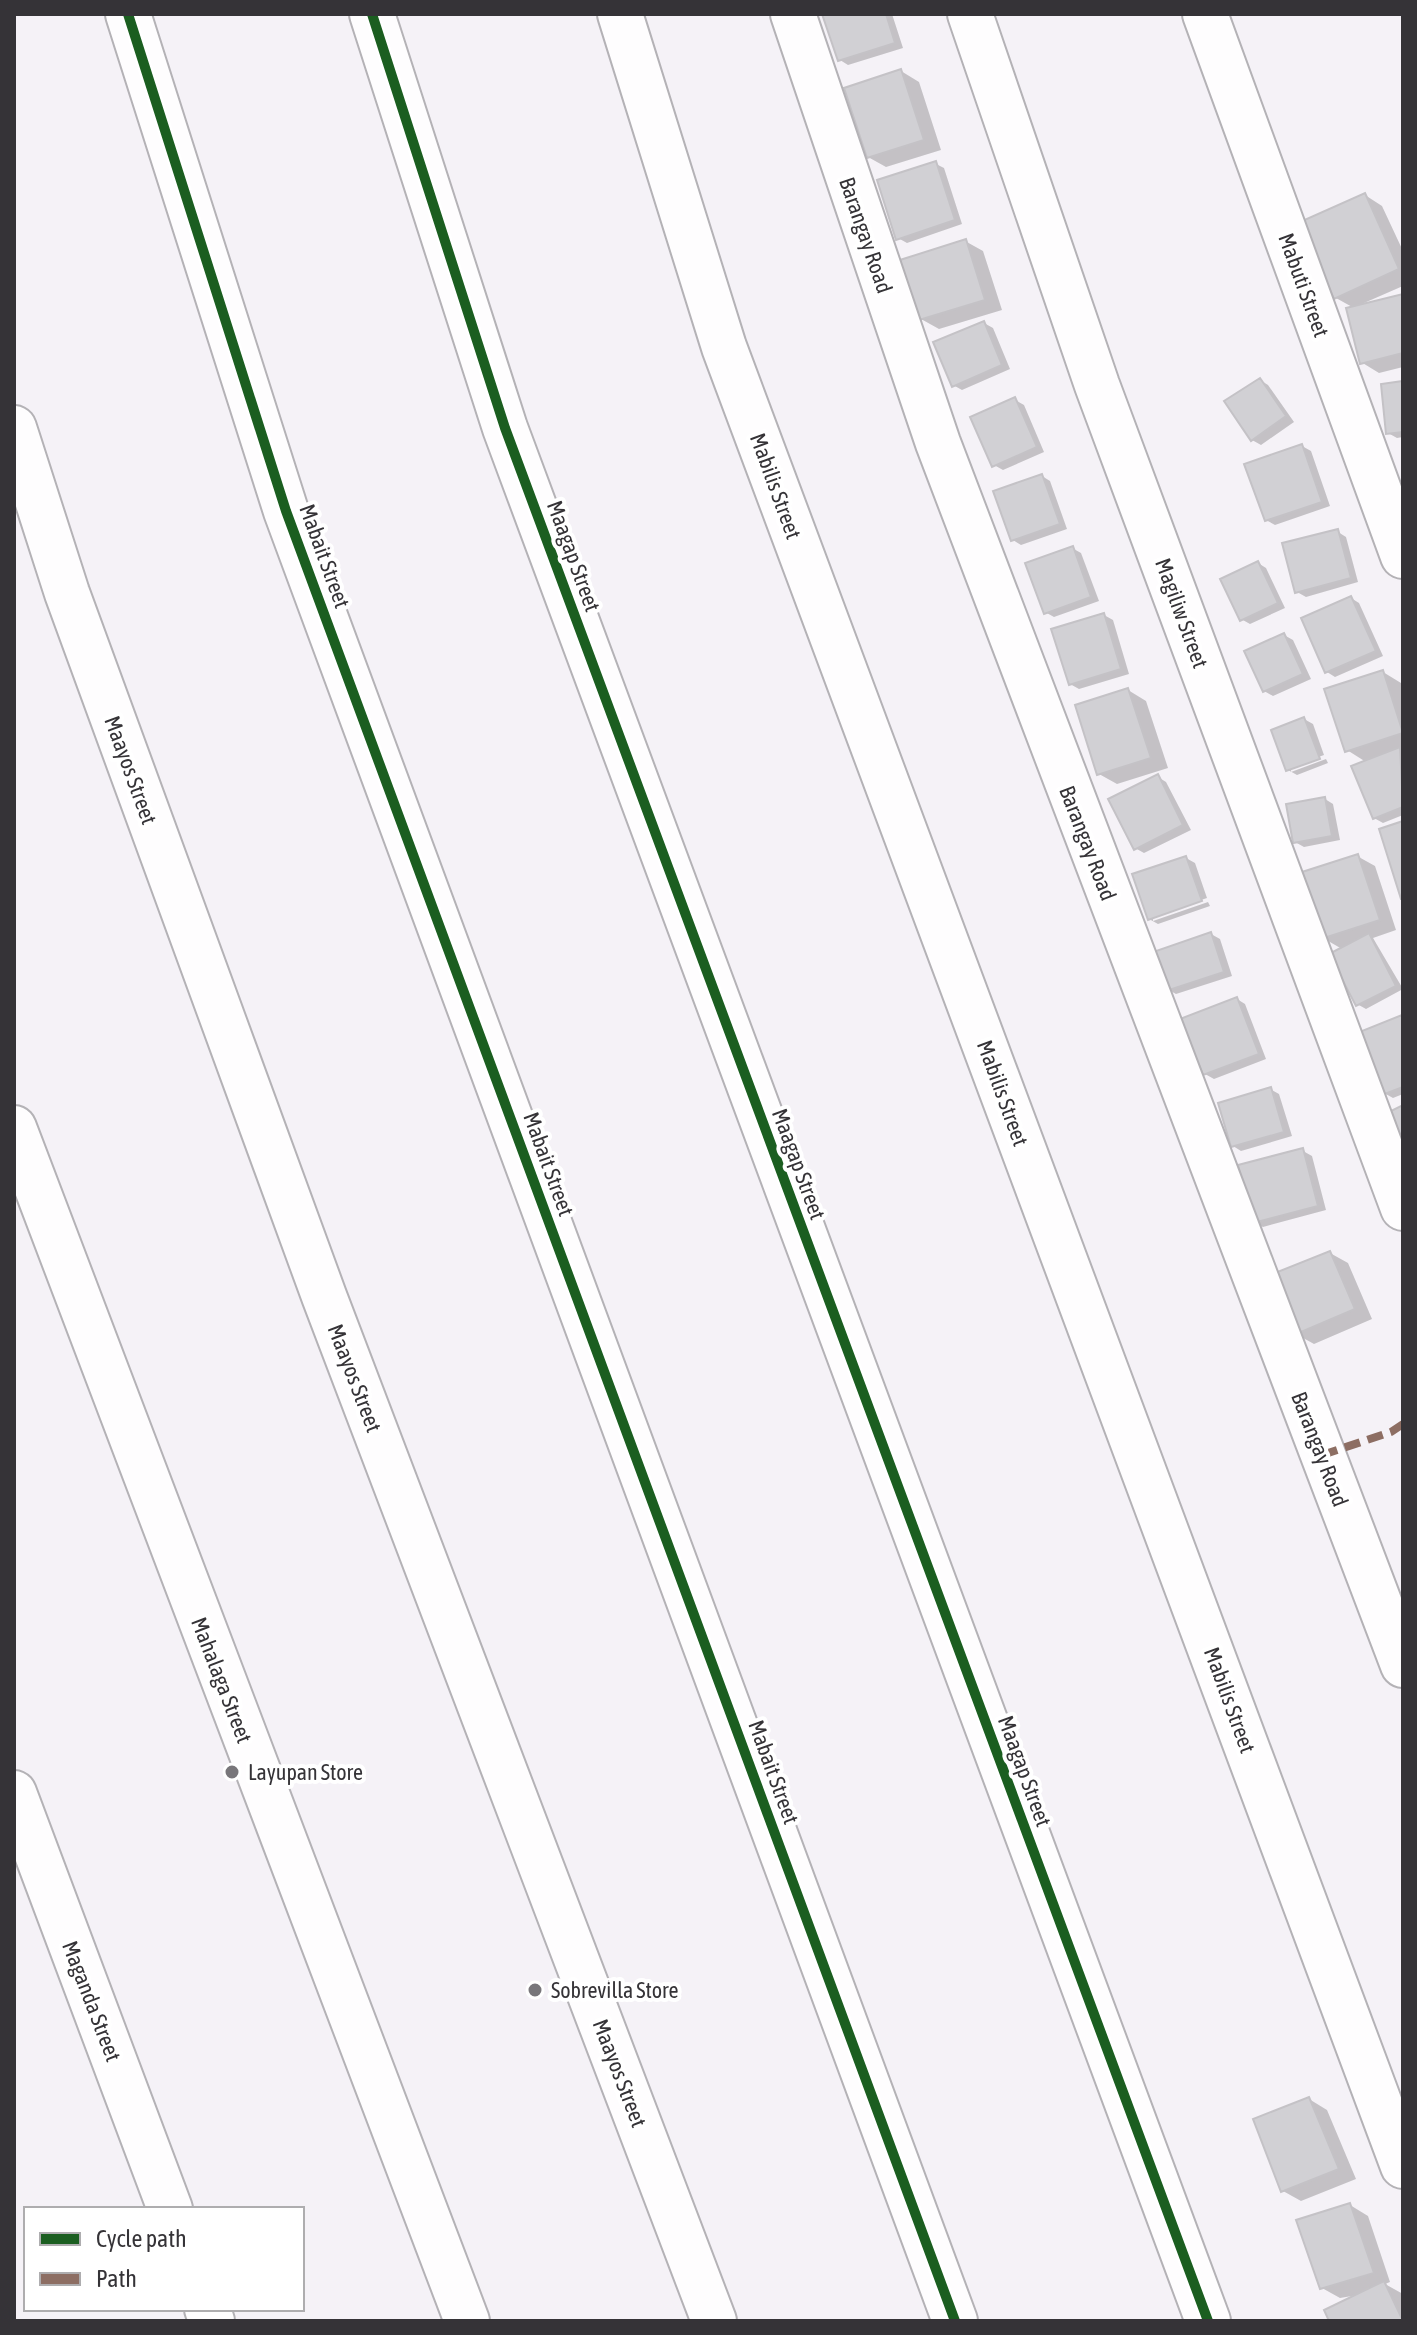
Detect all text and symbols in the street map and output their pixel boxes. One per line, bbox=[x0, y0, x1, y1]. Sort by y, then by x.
street label: Barangay Road bbox=[834, 174, 898, 296]
street label: Mabuti Street bbox=[1273, 229, 1335, 341]
street label: Mabilis Street bbox=[745, 430, 807, 542]
street label: Maagap Street bbox=[542, 497, 606, 615]
street label: Mabait Street bbox=[294, 501, 356, 611]
street label: Magiliw Street bbox=[1150, 555, 1214, 671]
street label: Maayos Street bbox=[99, 712, 163, 828]
street label: Barangay Road bbox=[1054, 782, 1122, 904]
street label: Mabilis Street bbox=[972, 1037, 1034, 1149]
street label: Maagap Street bbox=[767, 1105, 831, 1223]
street label: Mabait Street bbox=[518, 1109, 580, 1219]
street label: Maayos Street bbox=[323, 1320, 387, 1436]
street label: Barangay Road bbox=[1286, 1388, 1354, 1510]
street label: Mahalaga Street bbox=[186, 1614, 258, 1746]
street label: Mabilis Street bbox=[1199, 1644, 1261, 1756]
street label: Maagap Street bbox=[993, 1712, 1057, 1830]
street label: Mabait Street bbox=[743, 1717, 805, 1827]
place label: Layupan Store bbox=[248, 1759, 363, 1785]
marker: Layupan Store bbox=[223, 1763, 241, 1781]
street label: Maganda Street bbox=[57, 1937, 127, 2065]
place label: Sobrevilla Store bbox=[551, 1977, 678, 2003]
marker: Sobrevilla Store bbox=[526, 1981, 544, 1999]
street label: Maayos Street bbox=[588, 2015, 652, 2131]
legend bbox=[24, 2207, 304, 2311]
text: Cycle path bbox=[96, 2225, 187, 2252]
text: Path bbox=[96, 2265, 137, 2292]

